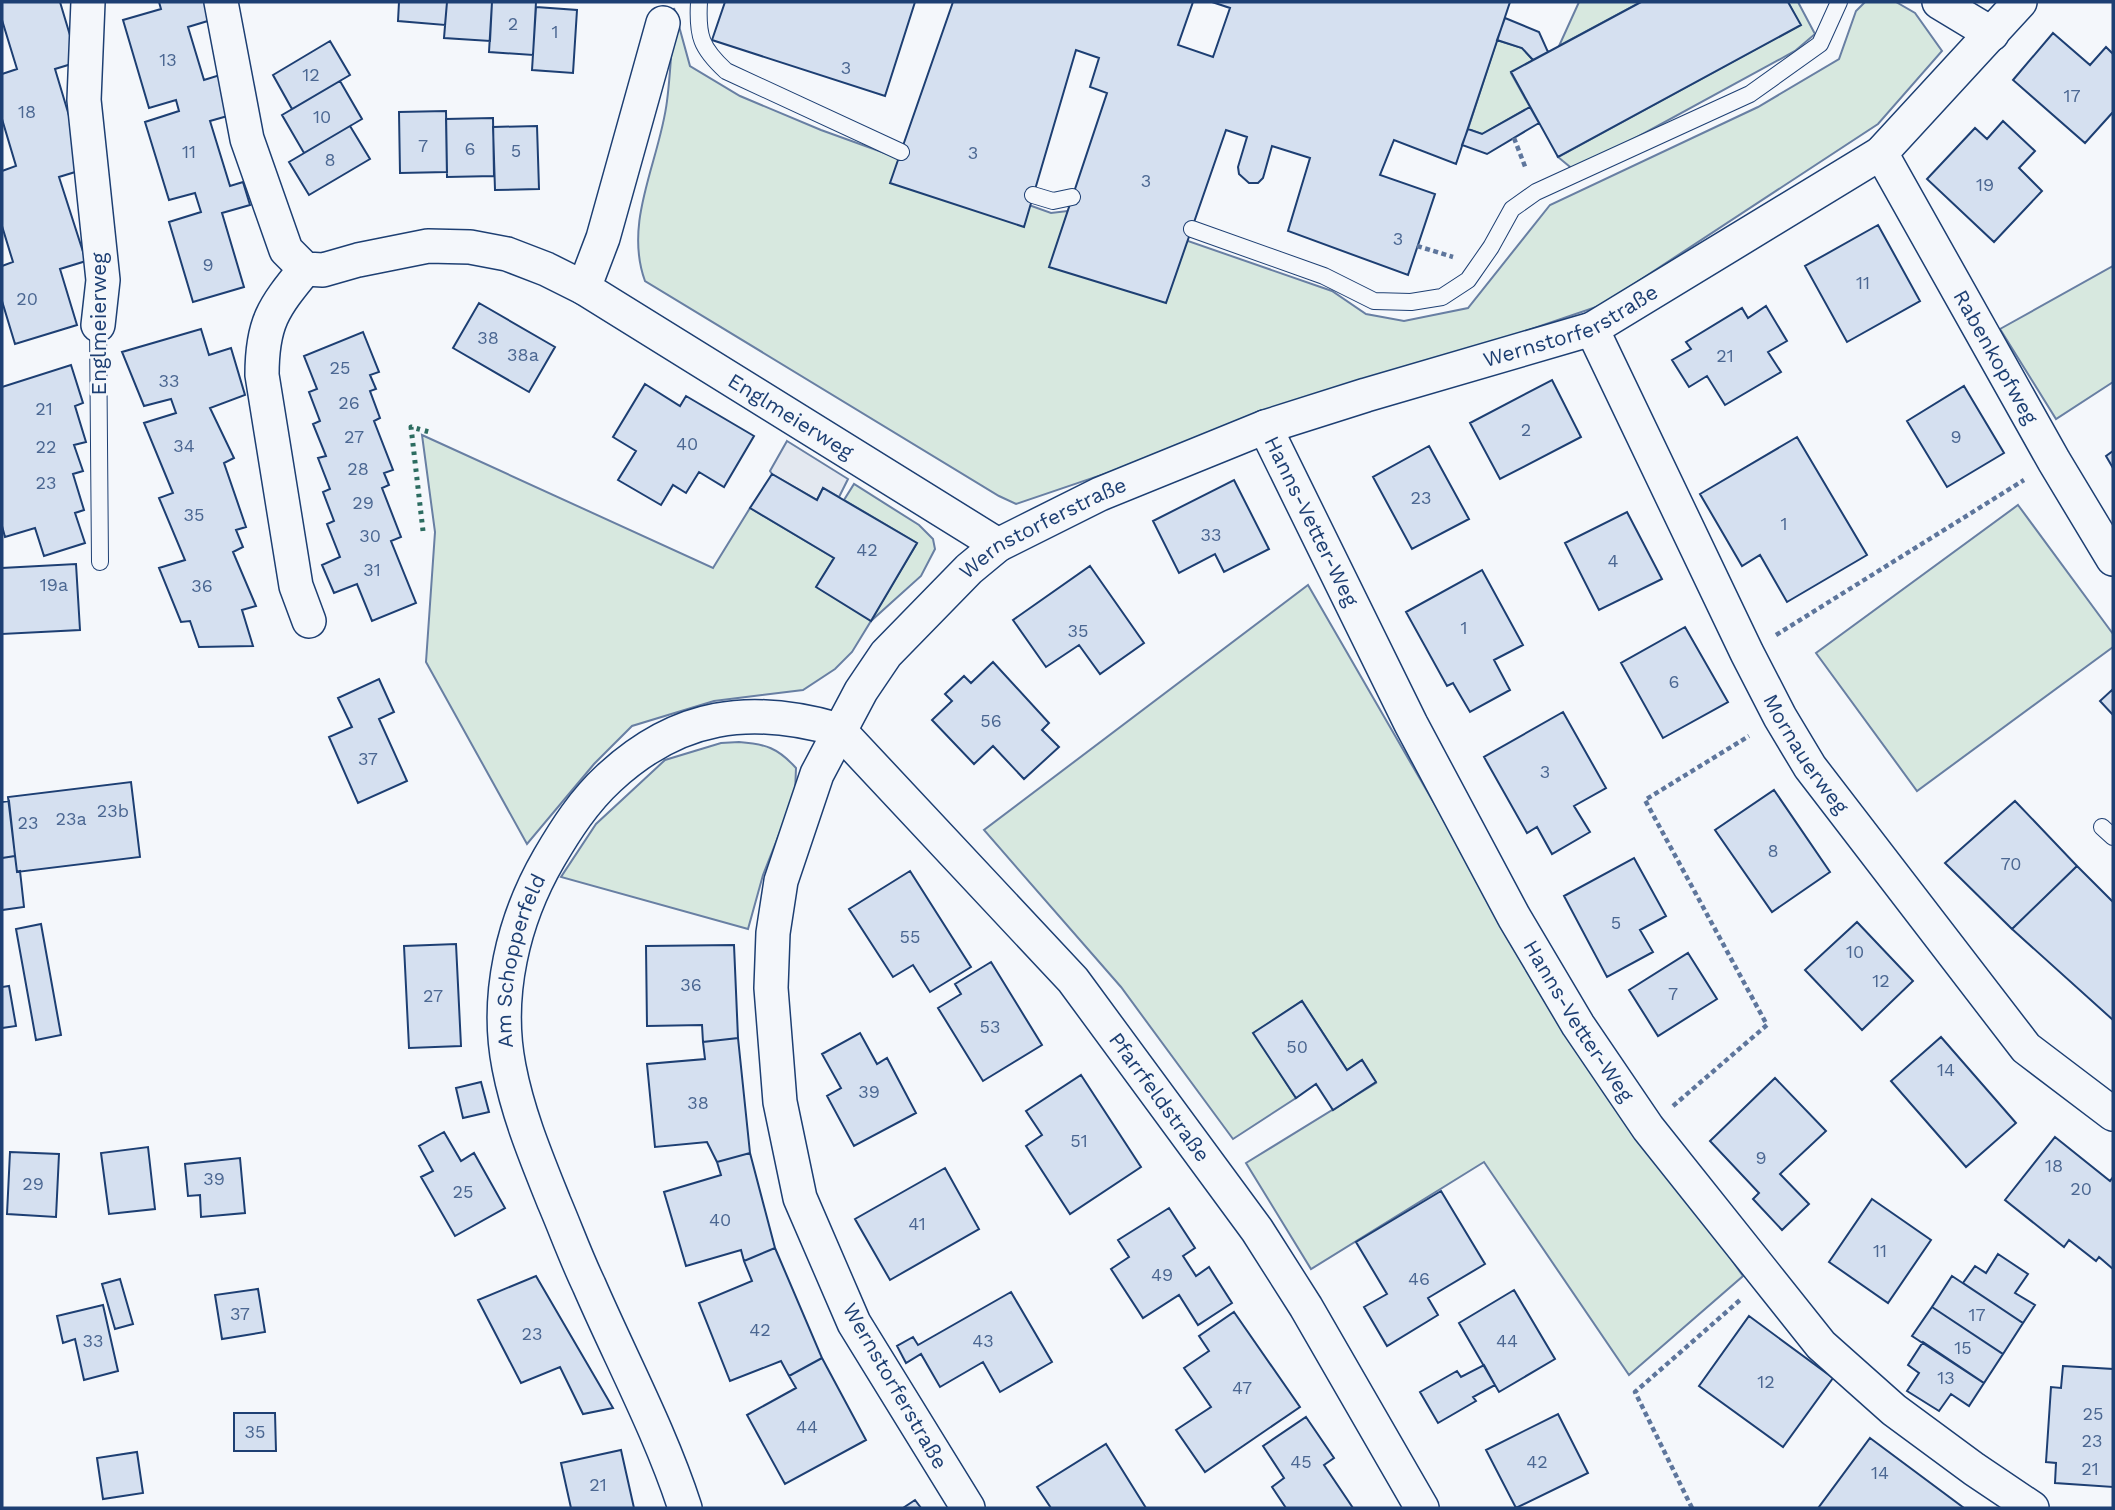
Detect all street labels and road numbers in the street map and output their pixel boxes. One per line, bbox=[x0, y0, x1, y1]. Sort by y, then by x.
street label: Englmeierweg bbox=[86, 252, 111, 395]
street label: Wernstorferstraße bbox=[1480, 279, 1662, 372]
street label: Rabenkopfweg bbox=[1948, 285, 2044, 429]
street label: Englmeierweg bbox=[724, 368, 859, 465]
street label: Hanns-Vetter-Weg bbox=[1259, 432, 1364, 611]
street label: Wernstorferstraße bbox=[954, 472, 1130, 584]
street label: Mornauerweg bbox=[1758, 690, 1855, 819]
street label: Am Schopperfeld bbox=[491, 869, 550, 1049]
street label: Hanns-Vetter-Weg bbox=[1518, 935, 1640, 1107]
street label: Pfarrfeldstraße bbox=[1104, 1027, 1216, 1167]
street label: Wernstorferstraße bbox=[838, 1298, 953, 1473]

